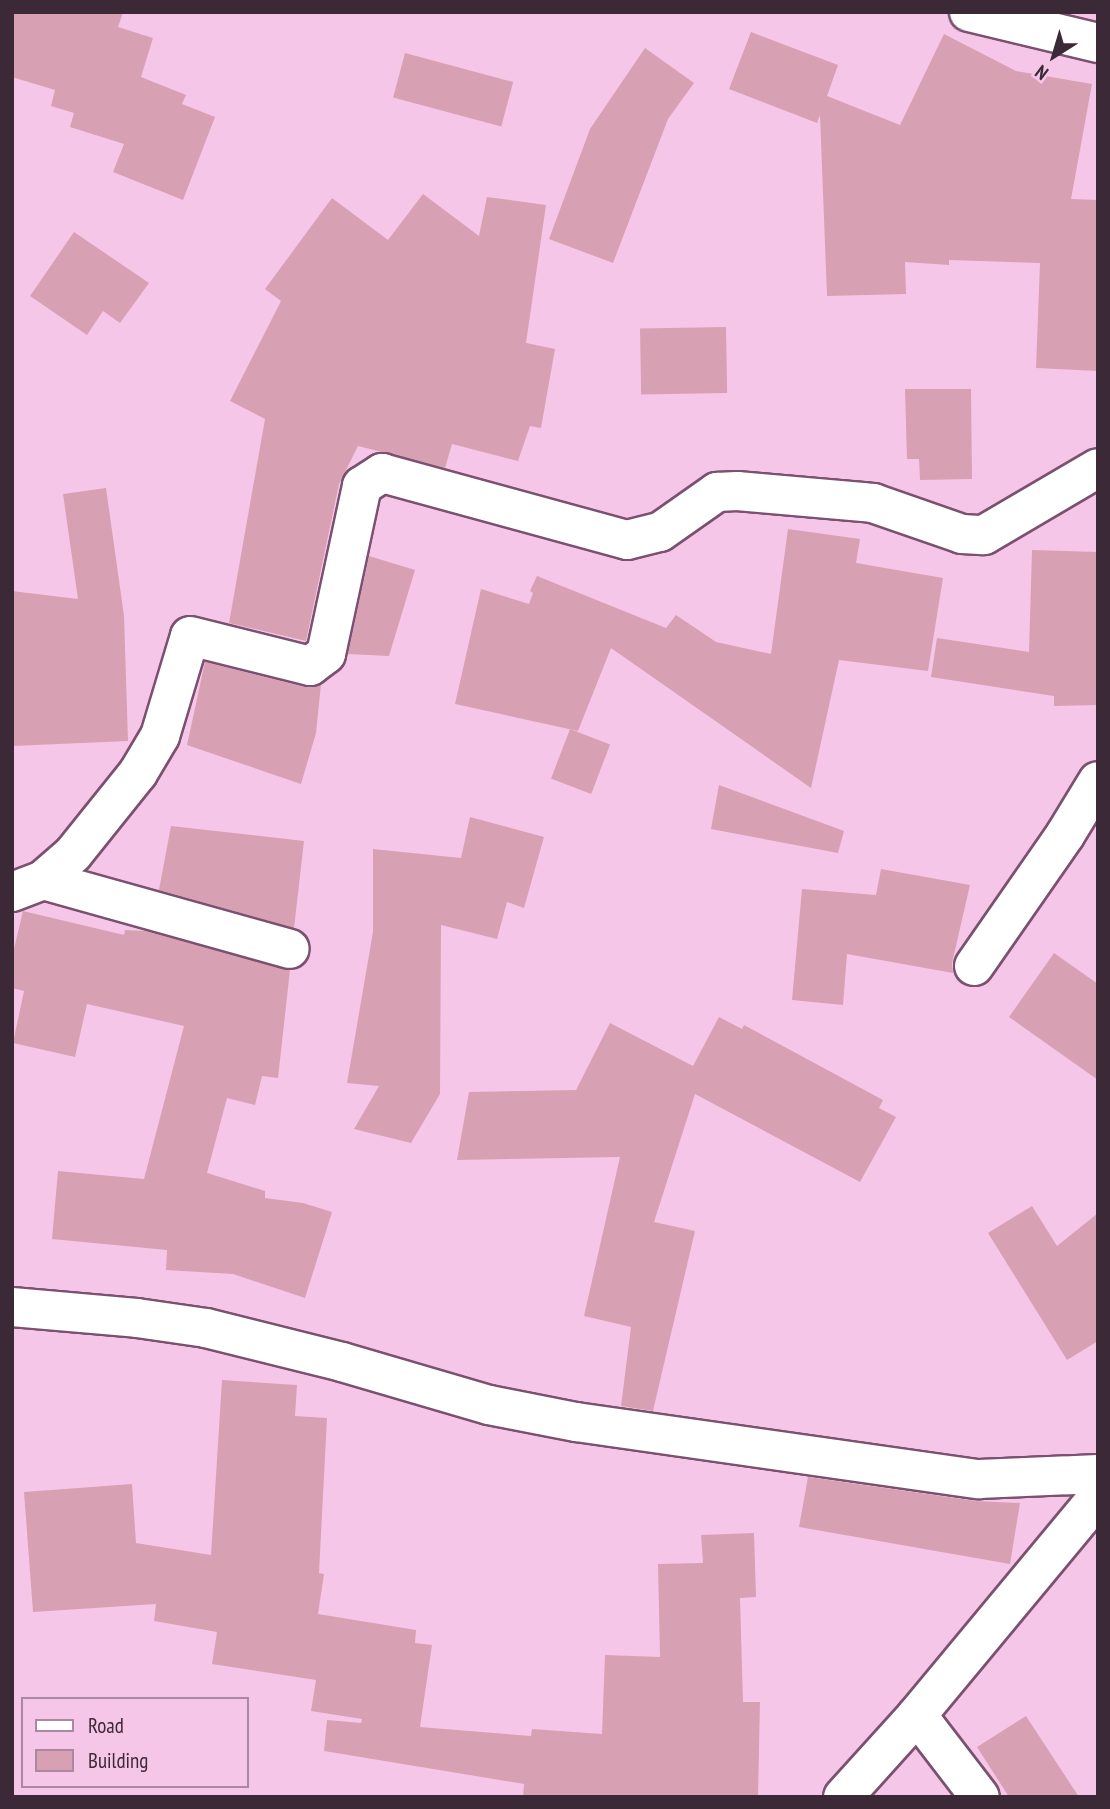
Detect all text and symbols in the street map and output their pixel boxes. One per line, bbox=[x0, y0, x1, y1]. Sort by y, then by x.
north arrow bbox=[1019, 21, 1089, 91]
text: N bbox=[1030, 60, 1053, 85]
legend bbox=[21, 1697, 248, 1788]
text: Road bbox=[88, 1712, 124, 1739]
text: Building bbox=[88, 1747, 148, 1774]

